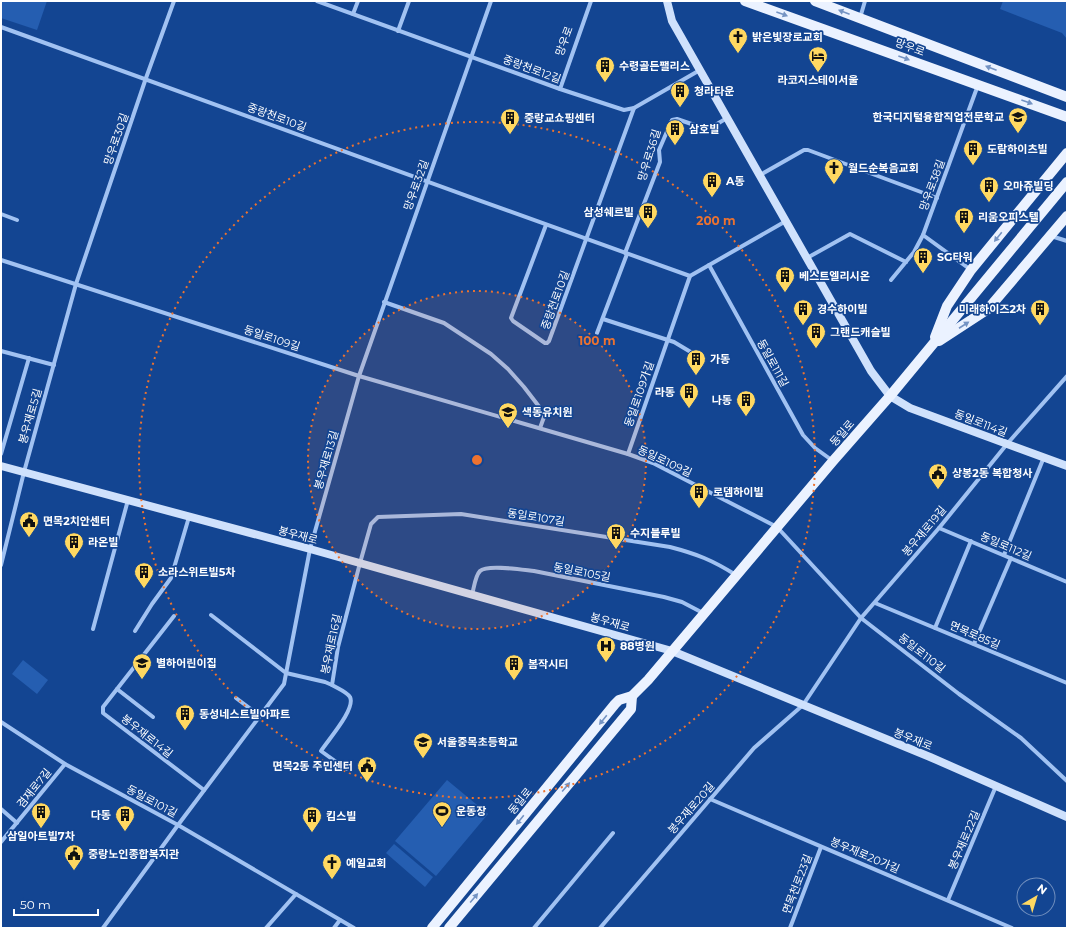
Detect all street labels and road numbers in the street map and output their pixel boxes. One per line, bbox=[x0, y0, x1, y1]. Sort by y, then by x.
street label: 망우로 bbox=[552, 24, 576, 58]
street label: 망우로 bbox=[893, 35, 927, 59]
street label: 중랑천로12길 bbox=[501, 52, 563, 86]
street label: 중랑천로10길 bbox=[246, 100, 308, 134]
street label: 망우로30길 bbox=[101, 111, 131, 167]
street label: 망우로36길 bbox=[635, 127, 663, 183]
street label: 망우로38길 bbox=[916, 157, 948, 213]
street label: 망우로32길 bbox=[400, 158, 432, 212]
street label: 중랑천로10길 bbox=[538, 269, 572, 331]
street label: 동일로109길 bbox=[242, 322, 302, 354]
street label: 동일로111길 bbox=[754, 337, 792, 389]
street label: 동일로109가길 bbox=[621, 359, 657, 429]
street label: 봉우재로5길 bbox=[15, 387, 45, 445]
street label: 동일로114길 bbox=[952, 406, 1010, 440]
street label: 동일로 bbox=[827, 417, 857, 449]
street label: 봉우재로13길 bbox=[311, 429, 341, 491]
street label: 동일로109길 bbox=[636, 442, 694, 480]
street label: 봉우재로19길 bbox=[899, 503, 949, 559]
street label: 동일로107길 bbox=[506, 506, 566, 528]
street label: 봉우재로 bbox=[277, 523, 319, 547]
street label: 동일로112길 bbox=[978, 529, 1034, 563]
street label: 동일로105길 bbox=[552, 560, 612, 584]
street label: 봉우재로 bbox=[589, 610, 631, 634]
street label: 봉우재로16길 bbox=[318, 613, 344, 675]
street label: 면목로85길 bbox=[948, 618, 1002, 652]
street label: 동일로110길 bbox=[896, 630, 948, 676]
street label: 봉우재로14길 bbox=[118, 711, 176, 761]
street label: 봉우재로 bbox=[892, 725, 934, 753]
street label: 겸재로7길 bbox=[14, 765, 54, 811]
street label: 봉우재로20길 bbox=[665, 779, 717, 837]
street label: 동일로101길 bbox=[124, 782, 180, 820]
street label: 동일로 bbox=[505, 785, 535, 817]
street label: 봉우재로22길 bbox=[945, 808, 983, 872]
street label: 봉우재로20가길 bbox=[828, 834, 902, 876]
street label: 면목천로23길 bbox=[779, 852, 815, 916]

